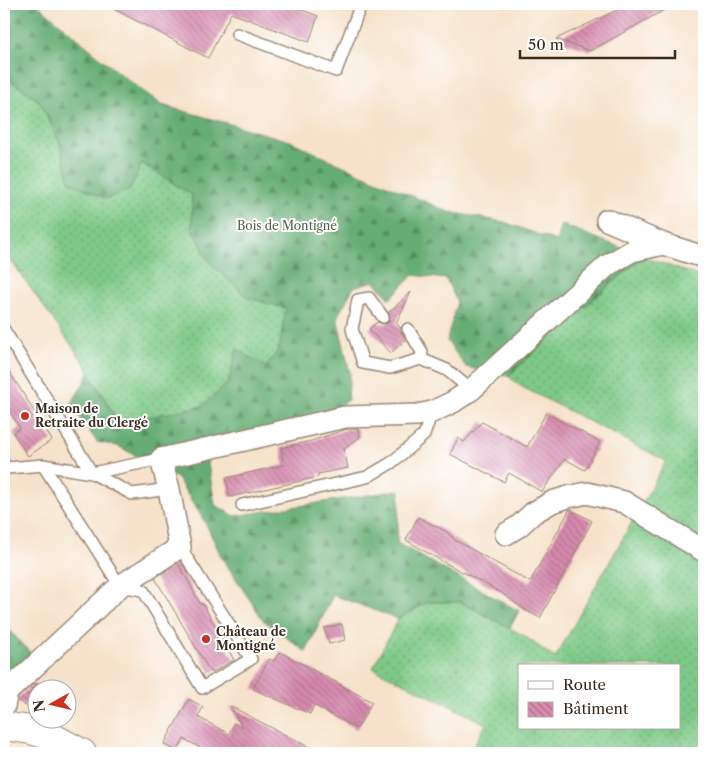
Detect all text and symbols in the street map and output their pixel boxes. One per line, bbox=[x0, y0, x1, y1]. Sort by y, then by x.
scale bar bbox=[520, 28, 676, 60]
text: 50 m bbox=[528, 35, 564, 54]
park label: Bois de Montigné bbox=[237, 218, 337, 233]
place label: Maison de Retraite du Clergé bbox=[35, 401, 148, 430]
marker: Maison de Retraite du Clergé bbox=[19, 410, 31, 422]
place label: Château de Montigné bbox=[216, 624, 286, 653]
marker: Château de Montigné bbox=[200, 633, 212, 645]
legend bbox=[518, 664, 680, 730]
text: Route bbox=[563, 675, 606, 694]
north arrow bbox=[28, 680, 78, 730]
text: N bbox=[29, 699, 49, 713]
text: Bâtiment bbox=[563, 699, 629, 718]

